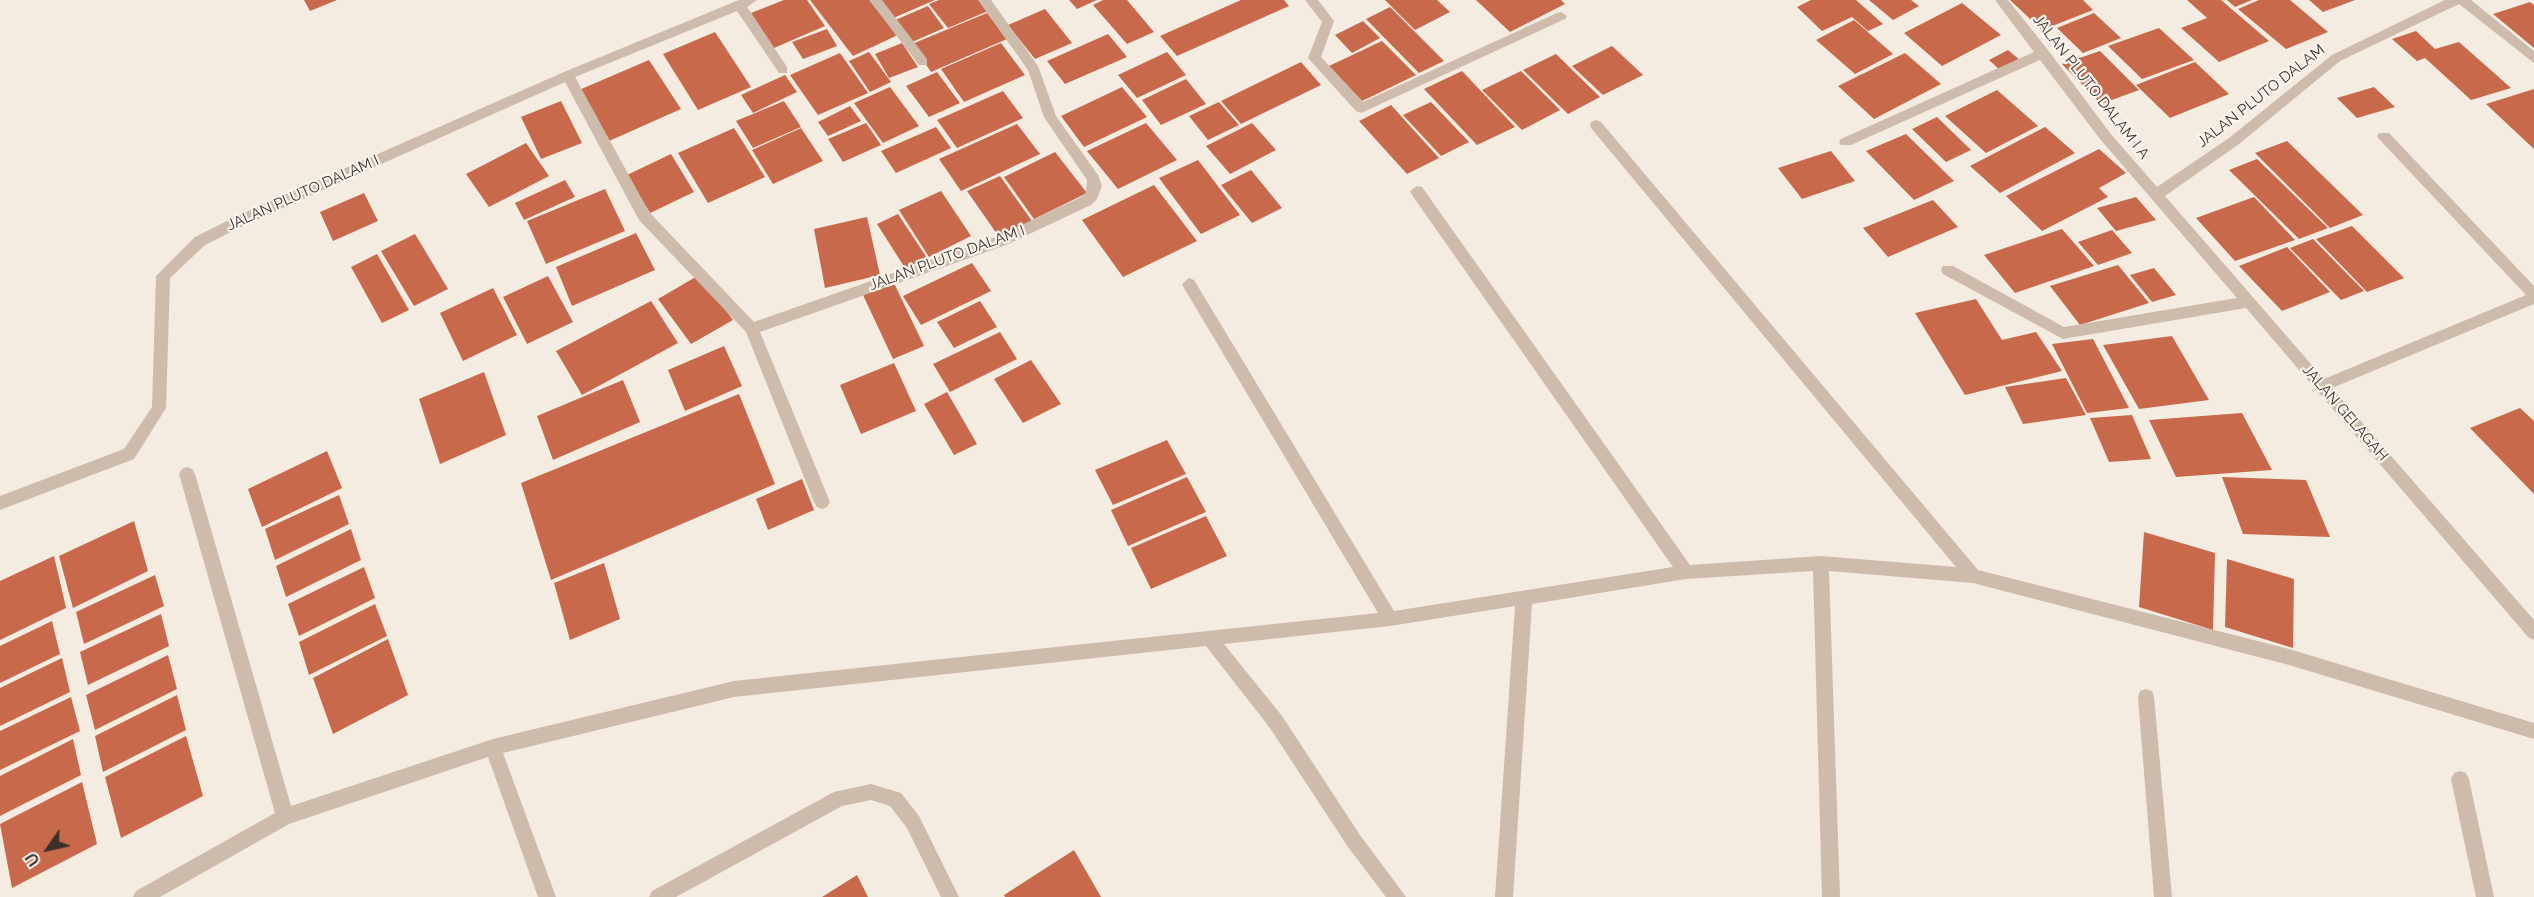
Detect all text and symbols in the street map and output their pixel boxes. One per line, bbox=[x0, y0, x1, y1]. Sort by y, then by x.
street label: JALAN PLUTO DALAM I A bbox=[2029, 11, 2153, 163]
street label: JALAN PLUTO DALAM bbox=[2194, 41, 2328, 151]
street label: JALAN PLUTO DALAM I bbox=[224, 151, 382, 235]
street label: JALAN PLUTO DALAM I bbox=[867, 221, 1027, 295]
street label: JALAN GELAGAH bbox=[2298, 361, 2392, 465]
north arrow bbox=[18, 819, 78, 879]
text: U bbox=[21, 849, 44, 870]

